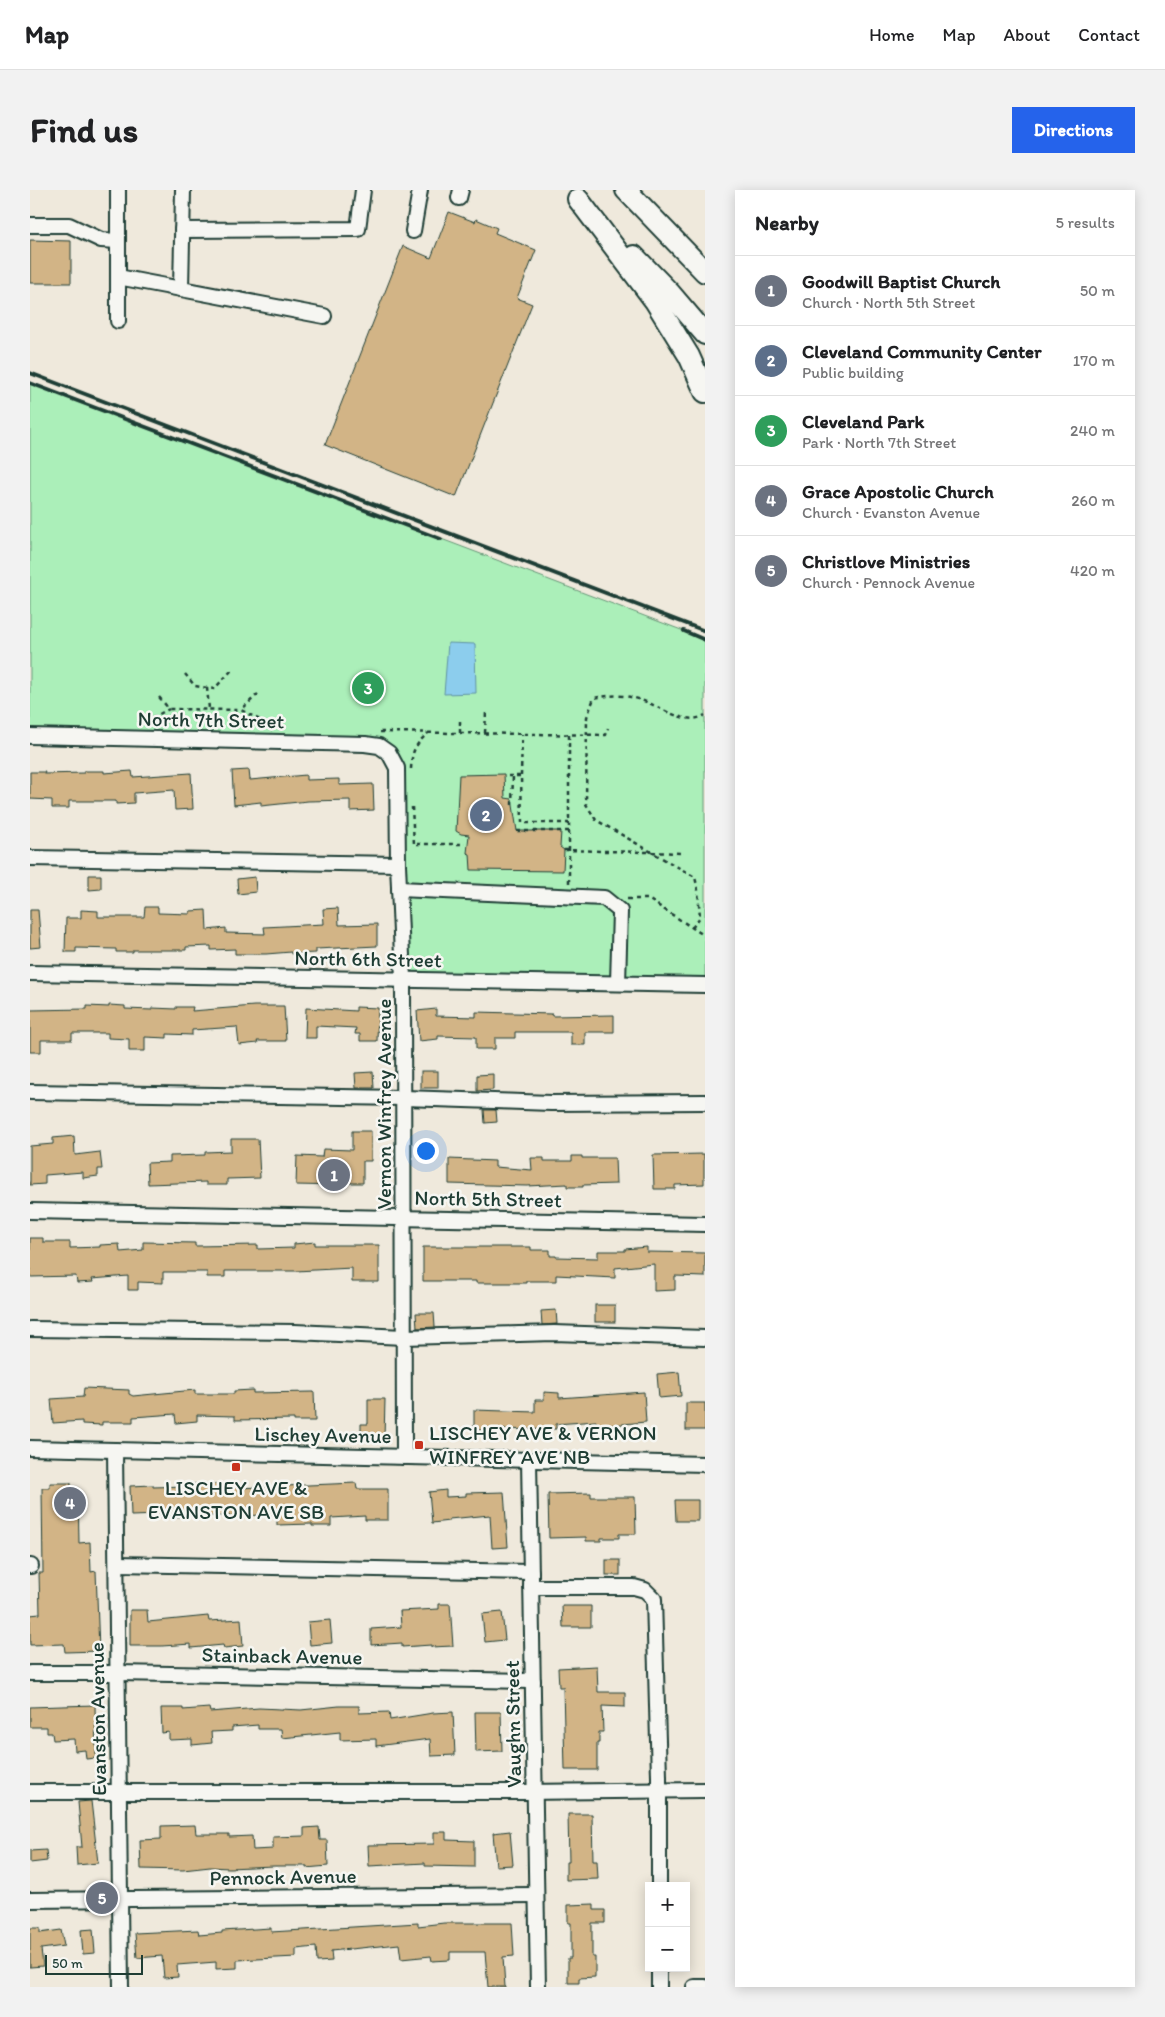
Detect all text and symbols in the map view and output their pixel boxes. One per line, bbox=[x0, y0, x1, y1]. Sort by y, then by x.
text: Map bbox=[25, 20, 69, 49]
text: Home bbox=[869, 24, 915, 46]
text: Map bbox=[943, 24, 976, 46]
text: About bbox=[1004, 24, 1050, 46]
text: Contact bbox=[1078, 24, 1140, 46]
button: Directions bbox=[1012, 107, 1135, 153]
text: Find us bbox=[30, 109, 138, 151]
text: Nearby bbox=[755, 210, 819, 235]
text: 5 results bbox=[1055, 213, 1115, 232]
text: Goodwill Baptist Church bbox=[802, 270, 1000, 293]
text: 1 bbox=[767, 281, 775, 300]
text: 50 m bbox=[1080, 281, 1115, 300]
text: Church · North 5th Street bbox=[802, 293, 975, 312]
text: Cleveland Community Center bbox=[802, 340, 1042, 363]
text: 2 bbox=[767, 351, 775, 370]
text: 170 m bbox=[1073, 351, 1115, 370]
text: Public building bbox=[802, 363, 904, 382]
text: Cleveland Park bbox=[802, 410, 924, 433]
text: 3 bbox=[767, 421, 775, 440]
text: 240 m bbox=[1070, 421, 1115, 440]
text: Park · North 7th Street bbox=[802, 433, 956, 452]
text: Grace Apostolic Church bbox=[802, 480, 994, 503]
text: 4 bbox=[766, 491, 776, 510]
text: 260 m bbox=[1071, 491, 1115, 510]
text: Church · Evanston Avenue bbox=[802, 503, 980, 522]
text: Christlove Ministries bbox=[802, 550, 970, 573]
text: 5 bbox=[767, 561, 775, 580]
text: 420 m bbox=[1070, 561, 1115, 580]
text: Church · Pennock Avenue bbox=[802, 573, 975, 592]
pin: 3 bbox=[352, 669, 384, 707]
street label: North 7th Street bbox=[137, 706, 285, 733]
pin: 2 bbox=[470, 796, 502, 834]
street label: North 6th Street bbox=[294, 945, 442, 972]
street label: Vernon Winfrey Avenue bbox=[371, 998, 396, 1210]
your location bbox=[413, 1138, 439, 1164]
pin: 1 bbox=[318, 1156, 350, 1194]
street label: North 5th Street bbox=[414, 1185, 562, 1212]
place label: LISCHEY AVE & VERNON WINFREY AVE NB bbox=[429, 1420, 657, 1469]
street label: Lischey Avenue bbox=[254, 1421, 392, 1448]
marker: LISCHEY AVE & VERNON WINFREY AVE NB bbox=[413, 1439, 425, 1451]
marker: LISCHEY AVE & EVANSTON AVE SB bbox=[230, 1461, 242, 1473]
place label: LISCHEY AVE & EVANSTON AVE SB bbox=[148, 1475, 324, 1524]
pin: 4 bbox=[54, 1484, 86, 1522]
street label: Evanston Avenue bbox=[84, 1642, 111, 1796]
street label: Stainback Avenue bbox=[201, 1642, 363, 1669]
street label: Vaughn Street bbox=[499, 1660, 526, 1788]
street label: Pennock Avenue bbox=[209, 1863, 357, 1890]
pin: 5 bbox=[86, 1879, 118, 1917]
map controls bbox=[645, 1882, 690, 1972]
button: + bbox=[645, 1882, 690, 1927]
button: − bbox=[645, 1927, 690, 1972]
scale bar bbox=[45, 1952, 142, 1975]
text: 50 m bbox=[52, 1955, 83, 1972]

